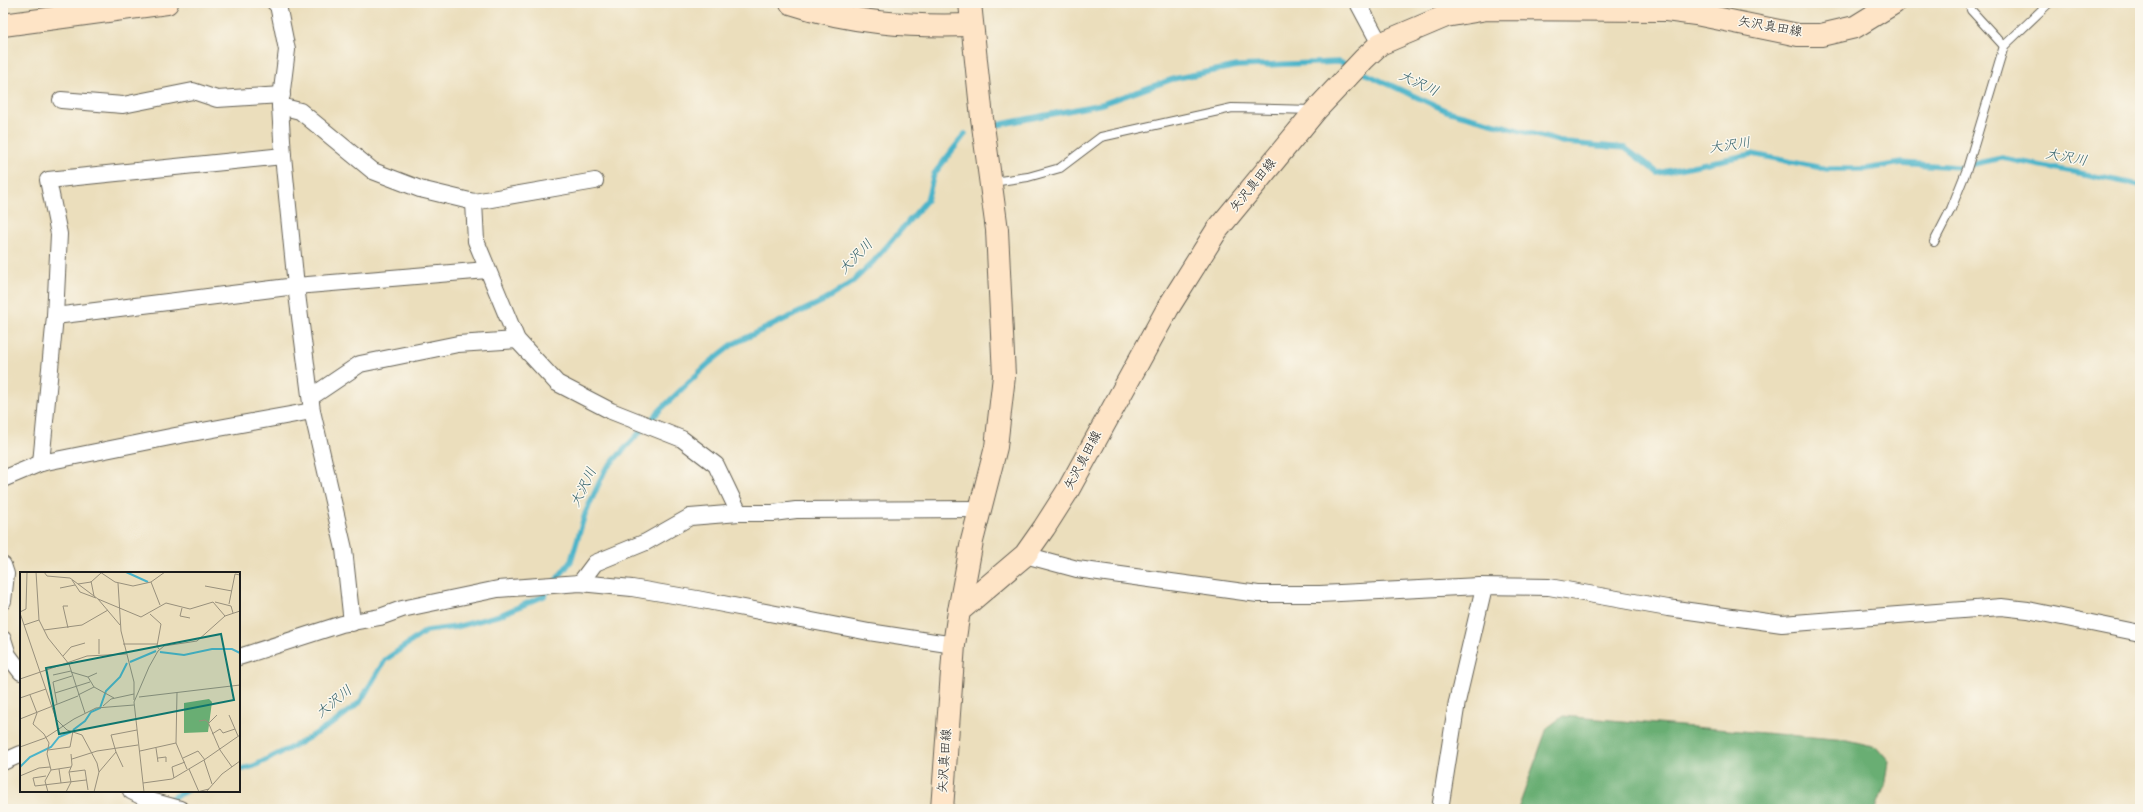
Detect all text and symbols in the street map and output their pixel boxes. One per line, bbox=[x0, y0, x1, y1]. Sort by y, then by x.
street label: 矢沢真田線 bbox=[1737, 15, 1804, 41]
water label: 大沢川 bbox=[1395, 68, 1441, 102]
water label: 大沢川 bbox=[1708, 136, 1752, 158]
water label: 大沢川 bbox=[2044, 147, 2088, 171]
street label: 矢沢真田線 bbox=[1228, 155, 1281, 216]
water label: 大沢川 bbox=[836, 237, 878, 279]
street label: 矢沢真田線 bbox=[1062, 428, 1106, 493]
water label: 大沢川 bbox=[568, 465, 602, 511]
inset map bbox=[20, 572, 240, 792]
water label: 大沢川 bbox=[313, 683, 357, 723]
street label: 矢沢真田線 bbox=[936, 727, 956, 794]

